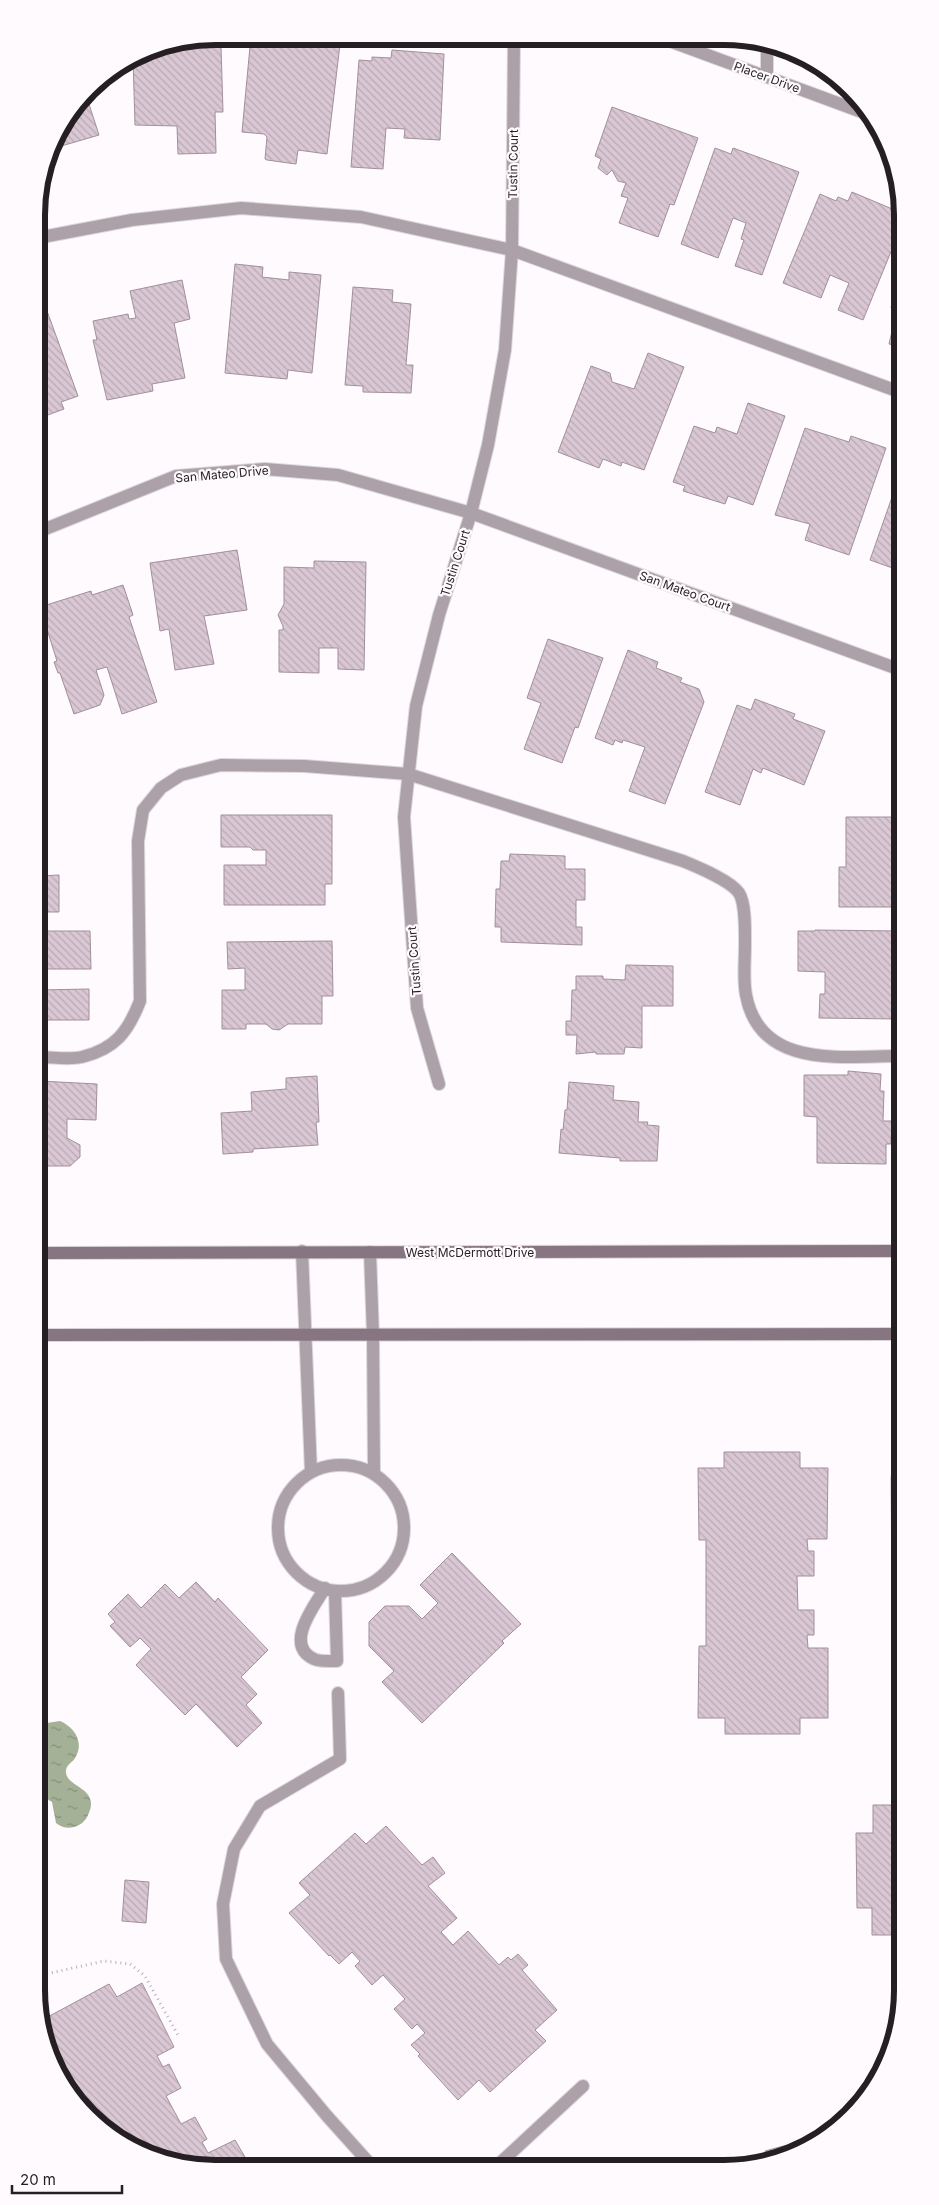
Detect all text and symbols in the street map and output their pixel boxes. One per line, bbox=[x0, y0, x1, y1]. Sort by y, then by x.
street label: Placer Drive bbox=[732, 58, 802, 96]
street label: Tustin Court bbox=[505, 129, 521, 199]
street label: San Mateo Drive bbox=[175, 462, 269, 486]
street label: Tustin Court bbox=[437, 528, 473, 598]
street label: San Mateo Court bbox=[638, 568, 733, 614]
street label: Tustin Court bbox=[404, 926, 424, 996]
street label: West McDermott Drive bbox=[406, 1245, 534, 1260]
scale bar bbox=[12, 2162, 122, 2194]
text: 20 m bbox=[20, 2170, 56, 2189]

